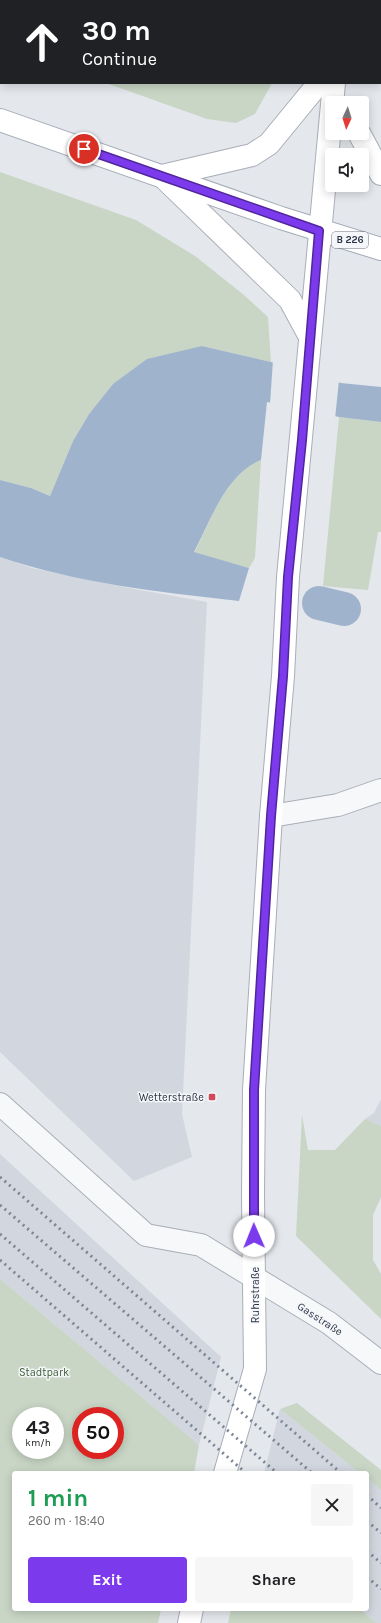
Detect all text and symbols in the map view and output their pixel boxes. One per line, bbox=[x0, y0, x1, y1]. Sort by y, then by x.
text: 30 m bbox=[82, 14, 151, 47]
icon: ahead bbox=[16, 16, 68, 68]
text: Continue bbox=[82, 48, 157, 70]
north arrow bbox=[325, 96, 369, 140]
map controls bbox=[325, 96, 369, 192]
pin bbox=[67, 132, 101, 166]
icon: arrive bbox=[73, 138, 95, 160]
button: sound bbox=[325, 148, 369, 192]
road number: B 226 bbox=[332, 232, 368, 248]
place label: Wetterstraße bbox=[139, 1091, 204, 1104]
marker: Wetterstraße bbox=[207, 1092, 217, 1102]
position arrow bbox=[233, 1215, 275, 1257]
street label: Ruhrstraße bbox=[249, 1266, 262, 1323]
street label: Gasstraße bbox=[295, 1300, 345, 1339]
park label: Stadtpark bbox=[19, 1366, 69, 1379]
speed limit sign: 50 bbox=[72, 1407, 124, 1459]
text: 43 bbox=[26, 1416, 50, 1439]
text: km/h bbox=[25, 1437, 51, 1449]
text: 1 min bbox=[28, 1484, 88, 1512]
button: close bbox=[311, 1484, 353, 1526]
text: 260 m · 18:40 bbox=[28, 1513, 105, 1528]
button: Exit bbox=[28, 1557, 187, 1603]
button: Share bbox=[195, 1557, 353, 1603]

